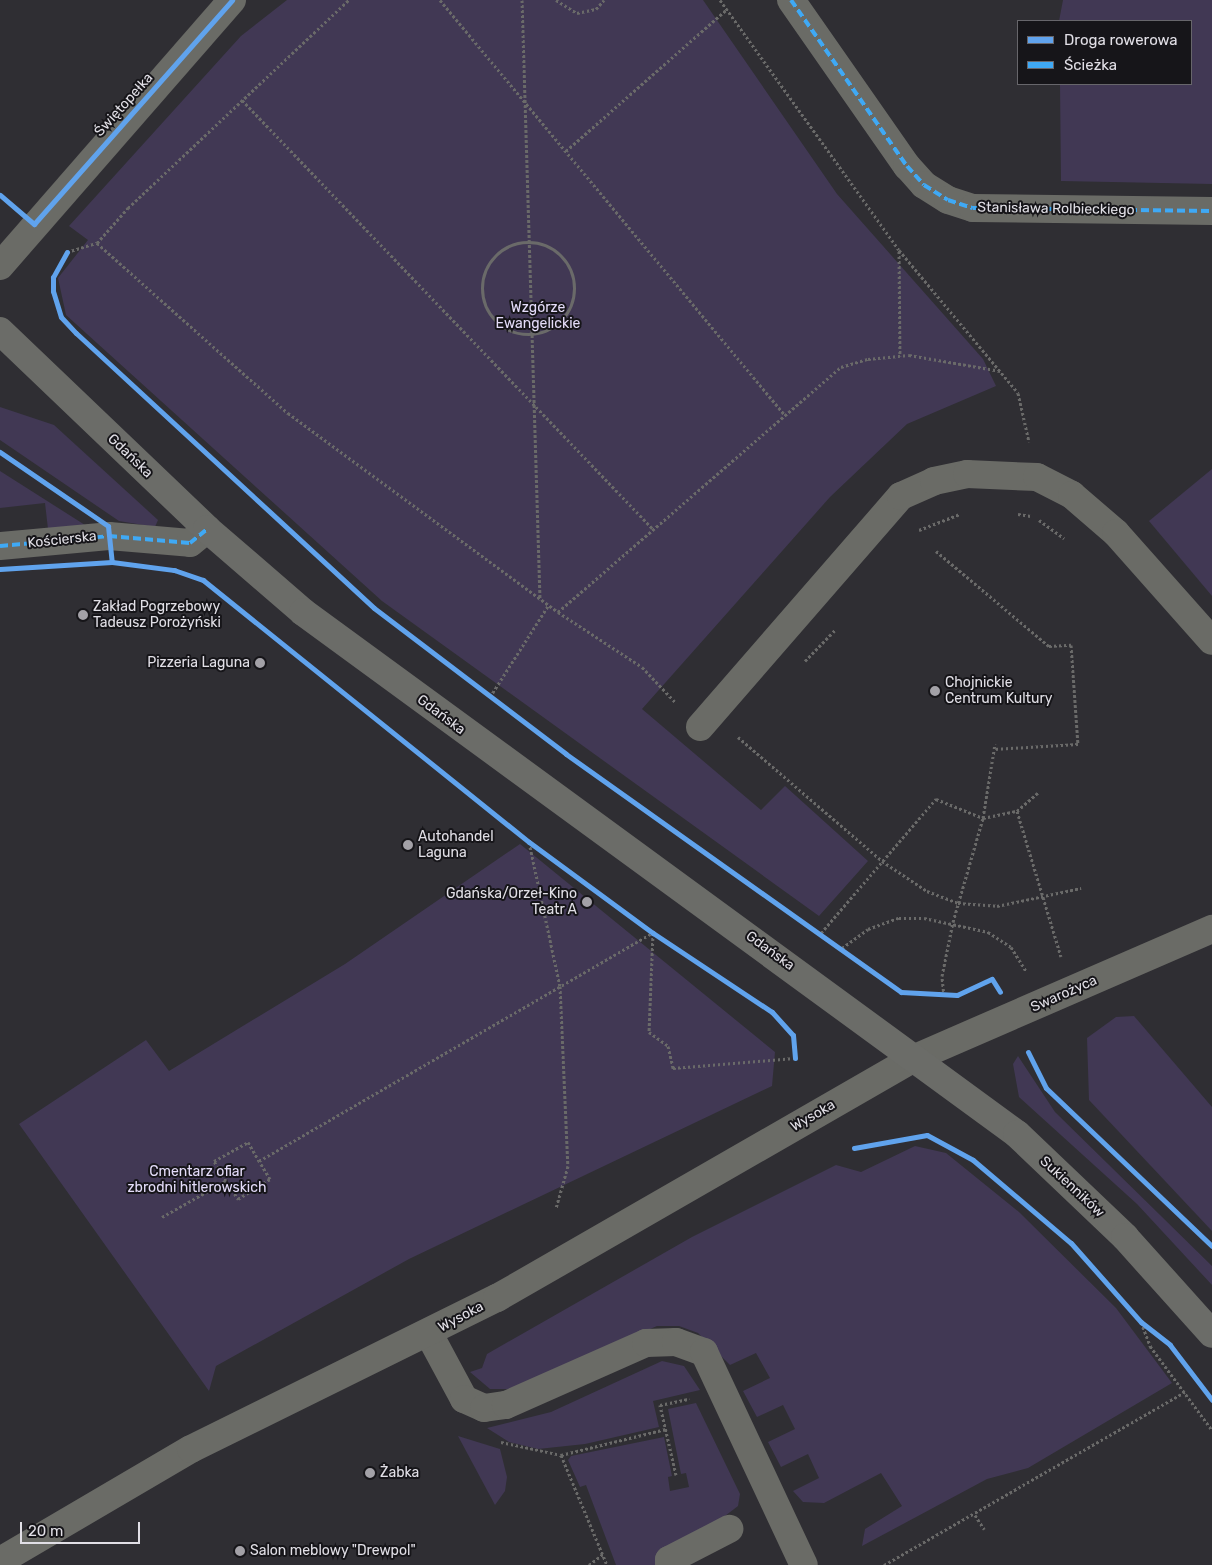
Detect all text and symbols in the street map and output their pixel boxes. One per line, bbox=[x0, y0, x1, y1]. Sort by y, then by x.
legend bbox=[1017, 20, 1192, 85]
text: Droga rowerowa bbox=[1064, 31, 1178, 49]
text: Ścieżka bbox=[1064, 56, 1117, 74]
street label: Świętopełka bbox=[91, 70, 157, 140]
street label: Stanisława Rolbieckiego bbox=[977, 199, 1135, 219]
park label: Wzgórze Ewangelickie bbox=[496, 300, 580, 332]
street label: Gdańska bbox=[104, 430, 156, 482]
street label: Kościerska bbox=[27, 528, 97, 552]
place label: Zakład Pogrzebowy Tadeusz Porożyński bbox=[93, 599, 221, 632]
marker: Zakład Pogrzebowy Tadeusz Porożyński bbox=[77, 609, 89, 621]
place label: Pizzeria Laguna bbox=[147, 655, 250, 671]
marker: Pizzeria Laguna bbox=[254, 657, 266, 669]
place label: Chojnickie Centrum Kultury bbox=[945, 675, 1053, 708]
marker: Chojnickie Centrum Kultury bbox=[929, 685, 941, 697]
street label: Gdańska bbox=[414, 691, 468, 739]
place label: Autohandel Laguna bbox=[418, 829, 494, 862]
marker: Autohandel Laguna bbox=[402, 839, 414, 851]
place label: Gdańska/Orzeł-Kino Teatr A bbox=[446, 886, 577, 919]
marker: Gdańska/Orzeł-Kino Teatr A bbox=[581, 896, 593, 908]
street label: Gdańska bbox=[742, 928, 798, 974]
street label: Swarożyca bbox=[1028, 972, 1100, 1016]
street label: Wysoka bbox=[788, 1097, 838, 1135]
street label: Sukienników bbox=[1036, 1153, 1108, 1221]
park label: Cmentarz ofiar zbrodni hitlerowskich bbox=[127, 1164, 267, 1196]
street label: Wysoka bbox=[436, 1298, 486, 1336]
place label: Żabka bbox=[380, 1465, 419, 1481]
marker: Żabka bbox=[364, 1467, 376, 1479]
scale bar bbox=[22, 1512, 142, 1544]
text: 20 m bbox=[28, 1522, 63, 1540]
place label: Salon meblowy "Drewpol" bbox=[250, 1543, 416, 1559]
marker: Salon meblowy "Drewpol" bbox=[234, 1545, 246, 1557]

